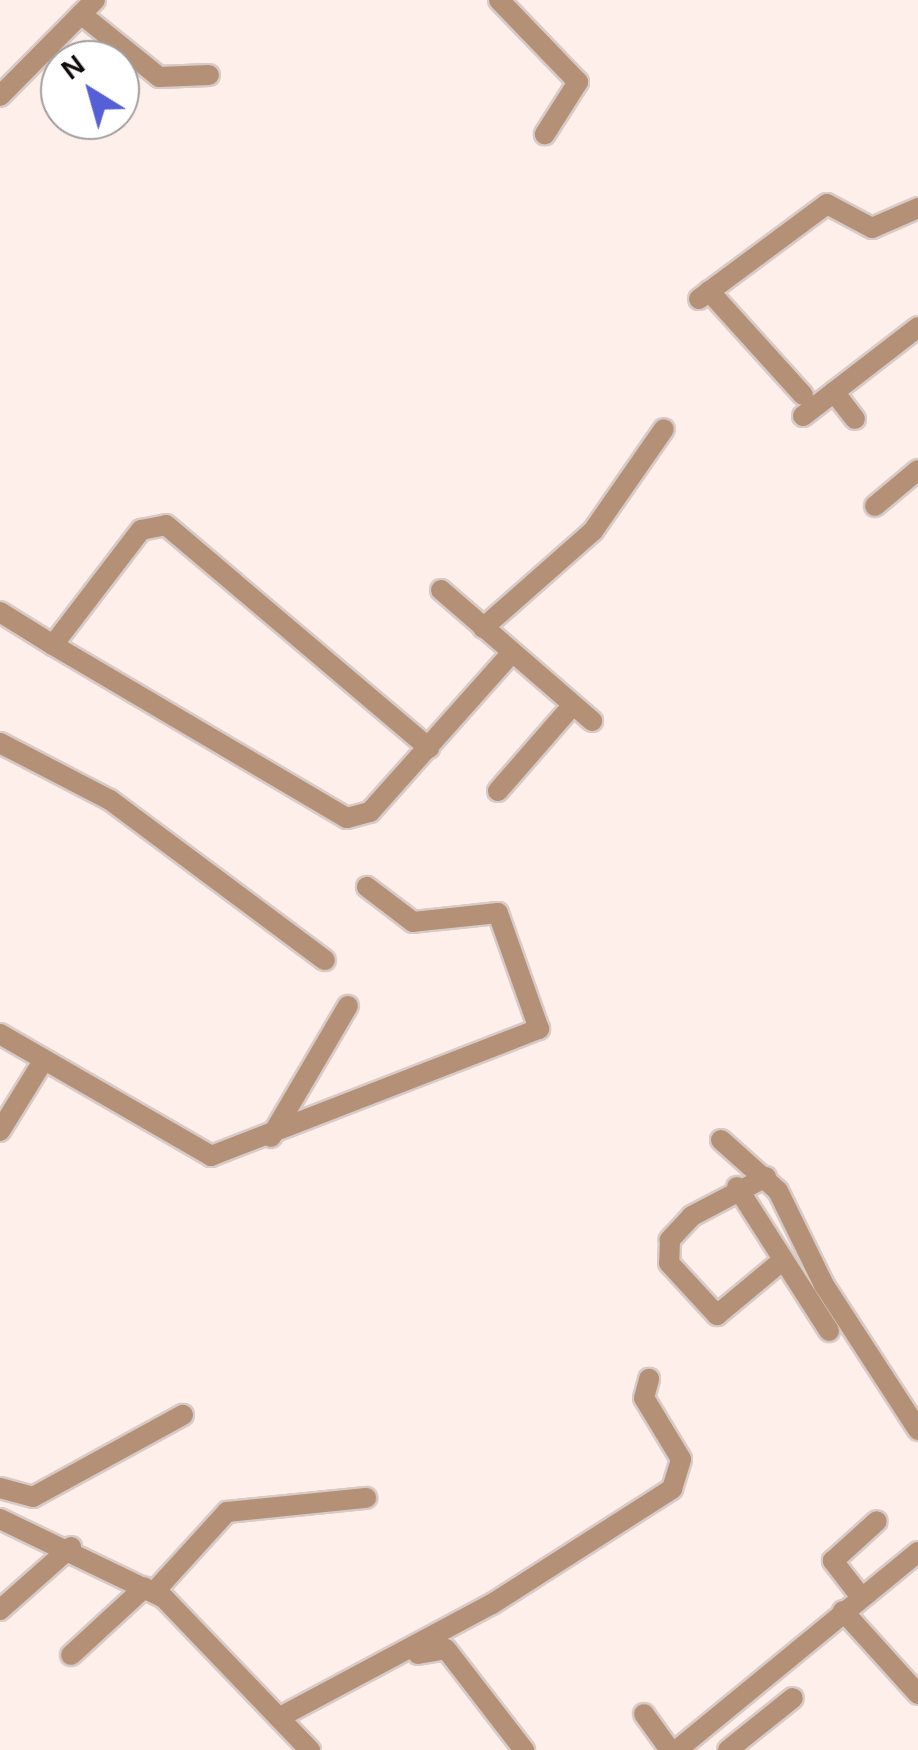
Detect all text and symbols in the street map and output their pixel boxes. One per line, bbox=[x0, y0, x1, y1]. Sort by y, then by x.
north arrow bbox=[40, 40, 140, 140]
text: N bbox=[55, 49, 90, 86]

